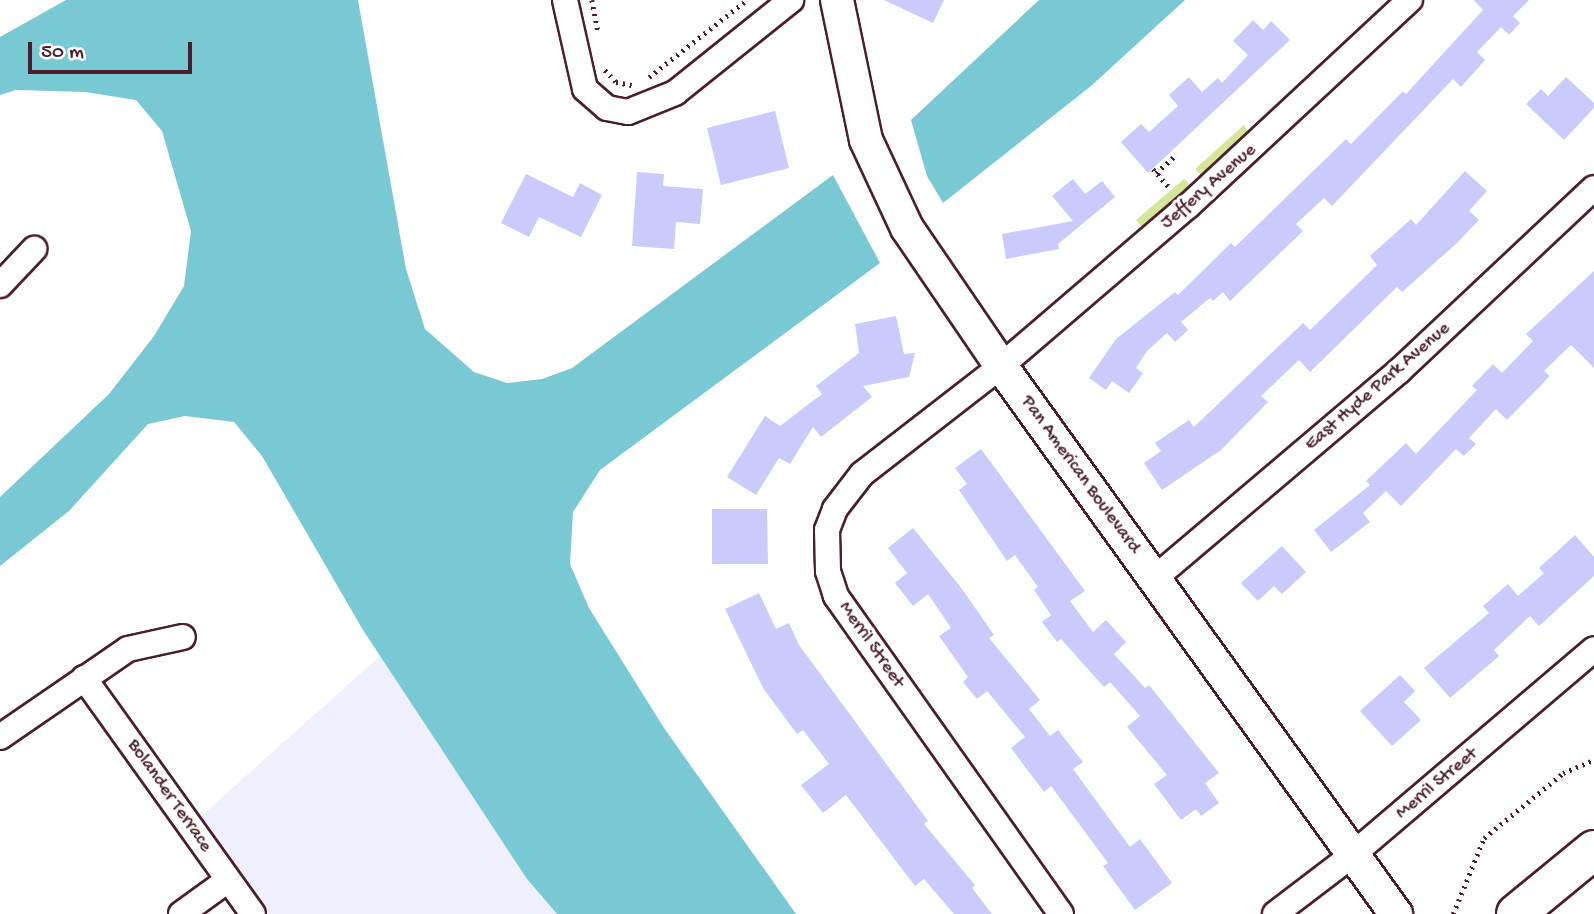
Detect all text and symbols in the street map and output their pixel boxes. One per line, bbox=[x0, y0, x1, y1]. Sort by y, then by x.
scale bar bbox=[32, 28, 196, 72]
text: 50 m bbox=[41, 41, 84, 66]
street label: Jeffery Avenue bbox=[1157, 139, 1261, 235]
street label: East Hyde Park Avenue bbox=[1301, 318, 1455, 456]
street label: Pan American Boulevard bbox=[1015, 392, 1145, 558]
street label: Merril Street bbox=[833, 598, 909, 692]
street label: Bolander Terrace bbox=[122, 735, 216, 857]
street label: Merril Street bbox=[1391, 743, 1483, 825]

